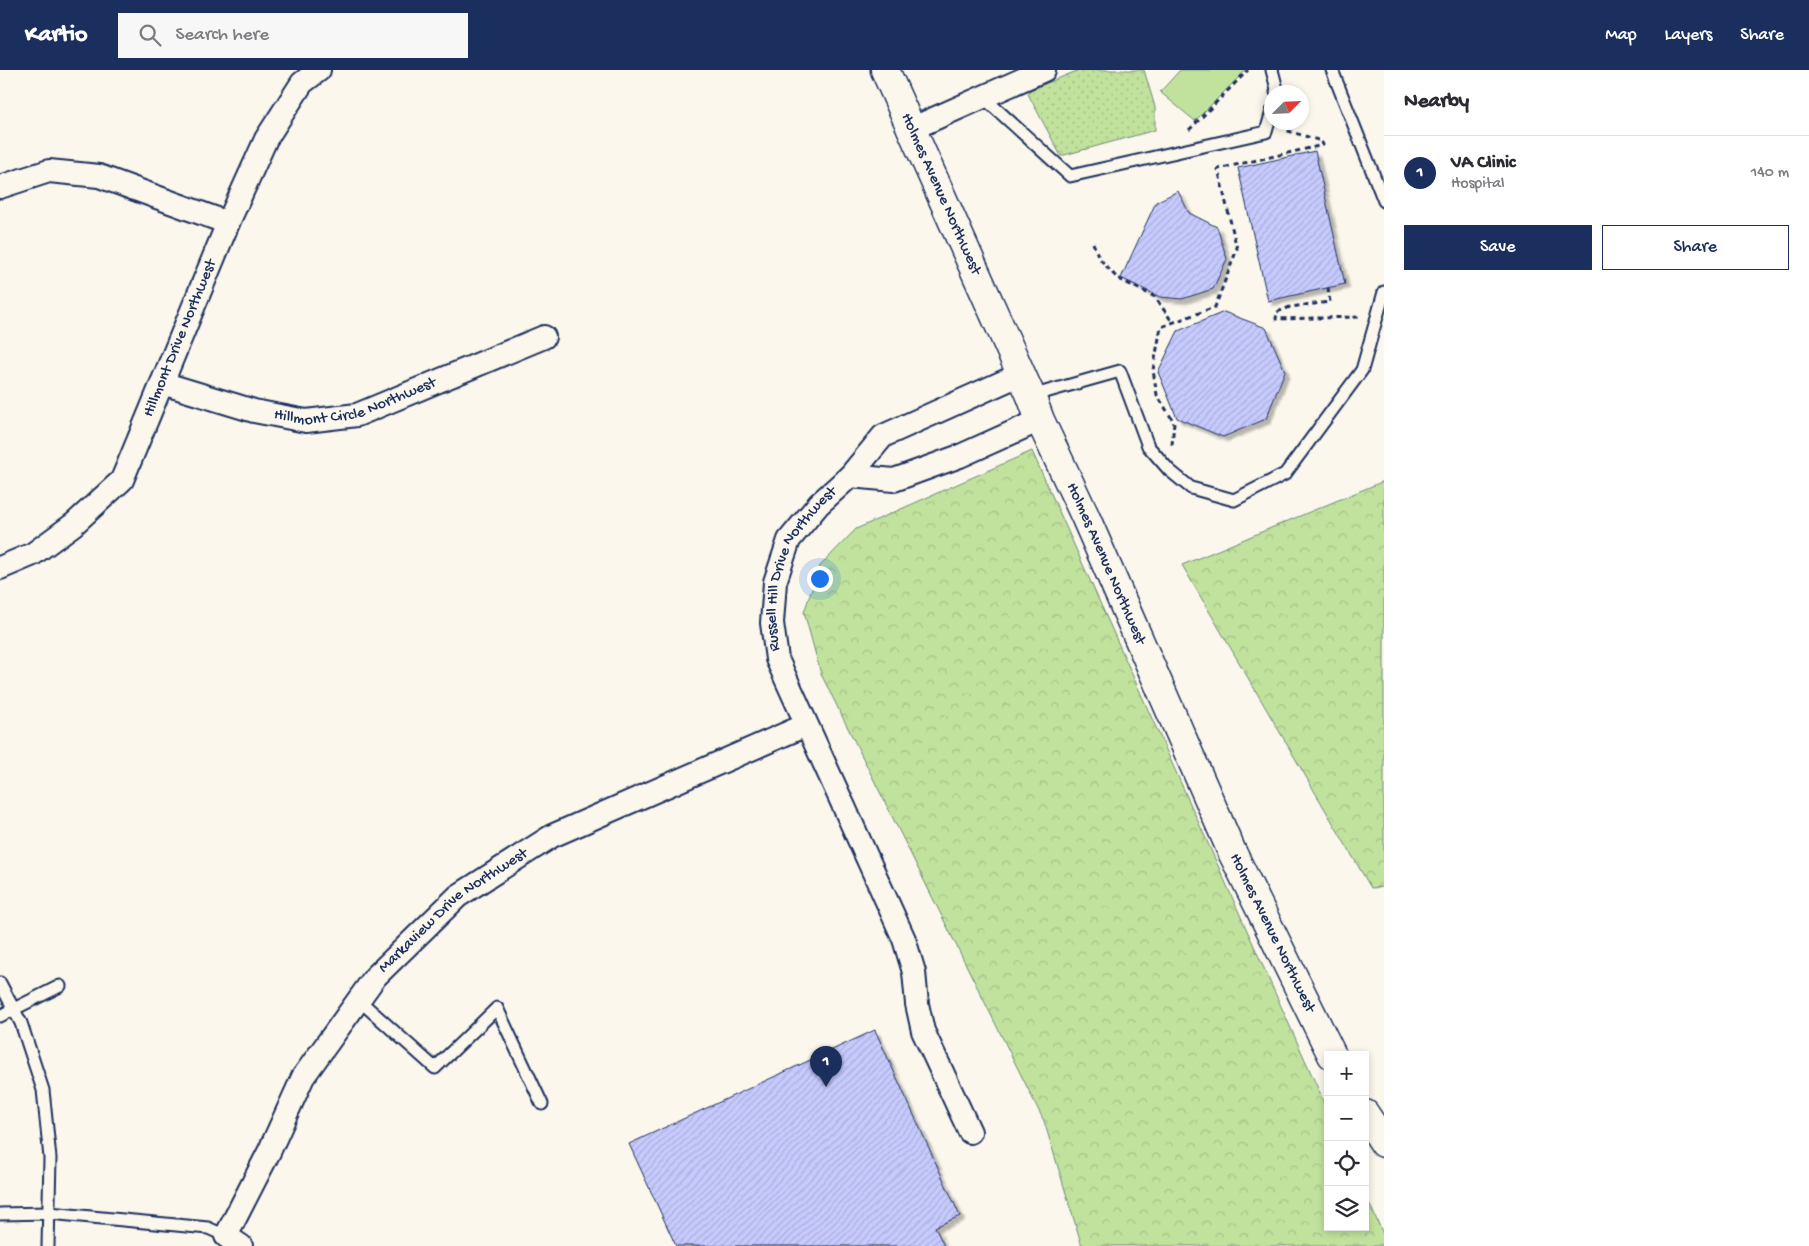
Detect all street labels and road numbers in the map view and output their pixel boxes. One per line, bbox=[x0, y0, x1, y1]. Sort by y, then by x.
street label: Holmes Avenue Northwest bbox=[896, 110, 986, 279]
street label: Hillmont Drive Northwest bbox=[139, 255, 222, 420]
street label: Hillmont Circle Northwest bbox=[272, 373, 440, 431]
street label: Holmes Avenue Northwest bbox=[1061, 480, 1150, 649]
street label: Russell Hill Drive Northwest bbox=[762, 482, 842, 652]
street label: Markaview Drive Northwest bbox=[375, 844, 533, 978]
street label: Holmes Avenue Northwest bbox=[1225, 850, 1320, 1017]

